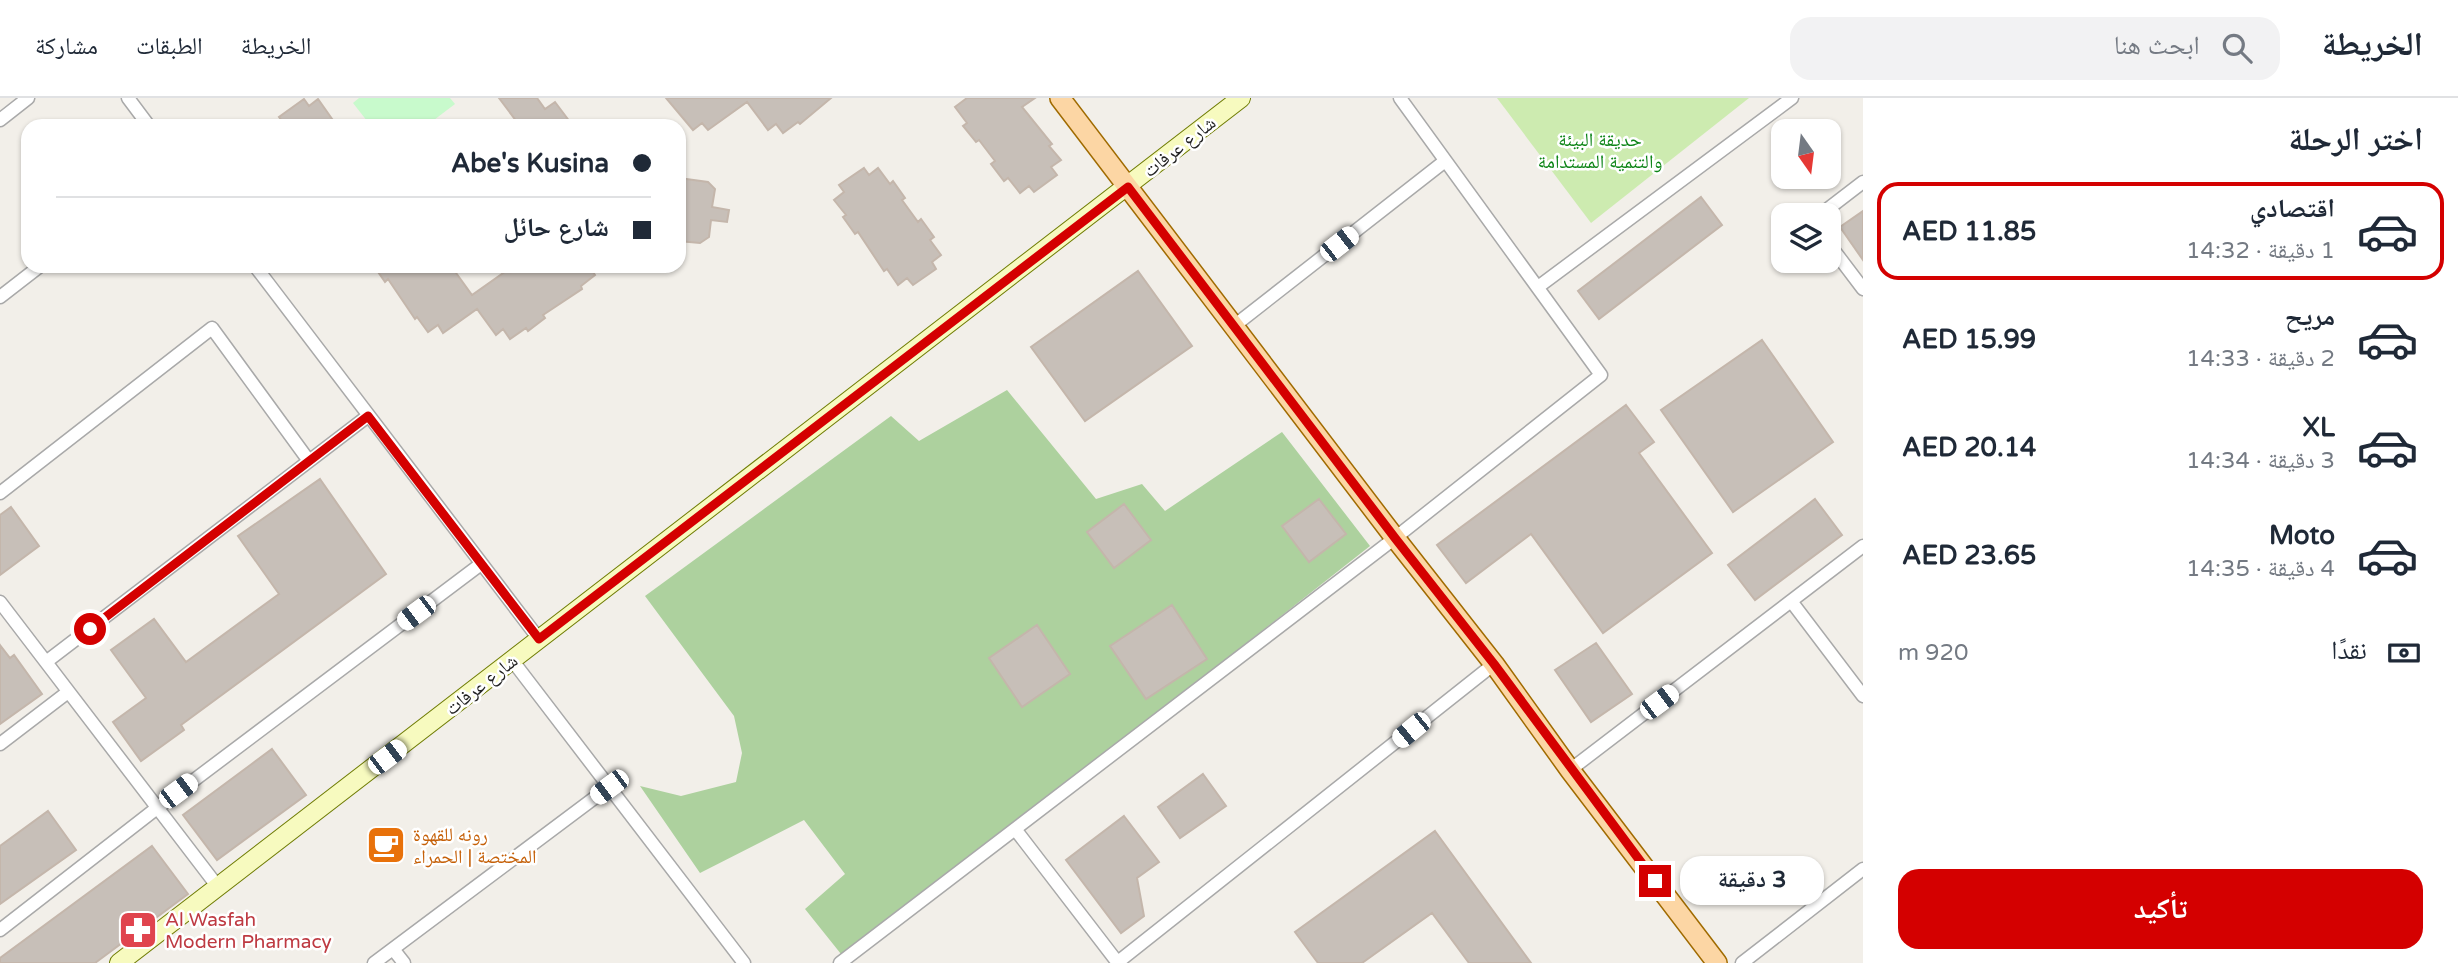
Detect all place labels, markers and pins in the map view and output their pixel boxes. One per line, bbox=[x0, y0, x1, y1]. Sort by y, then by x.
cafe icon: رونه للقهوة المختصة | الحمراء bbox=[365, 824, 407, 866]
place label: رونه للقهوة المختصة | الحمراء bbox=[413, 824, 537, 868]
pharmacy icon: Al Wasfah Modern Pharmacy bbox=[117, 909, 159, 951]
place label: Al Wasfah Modern Pharmacy bbox=[165, 909, 332, 953]

